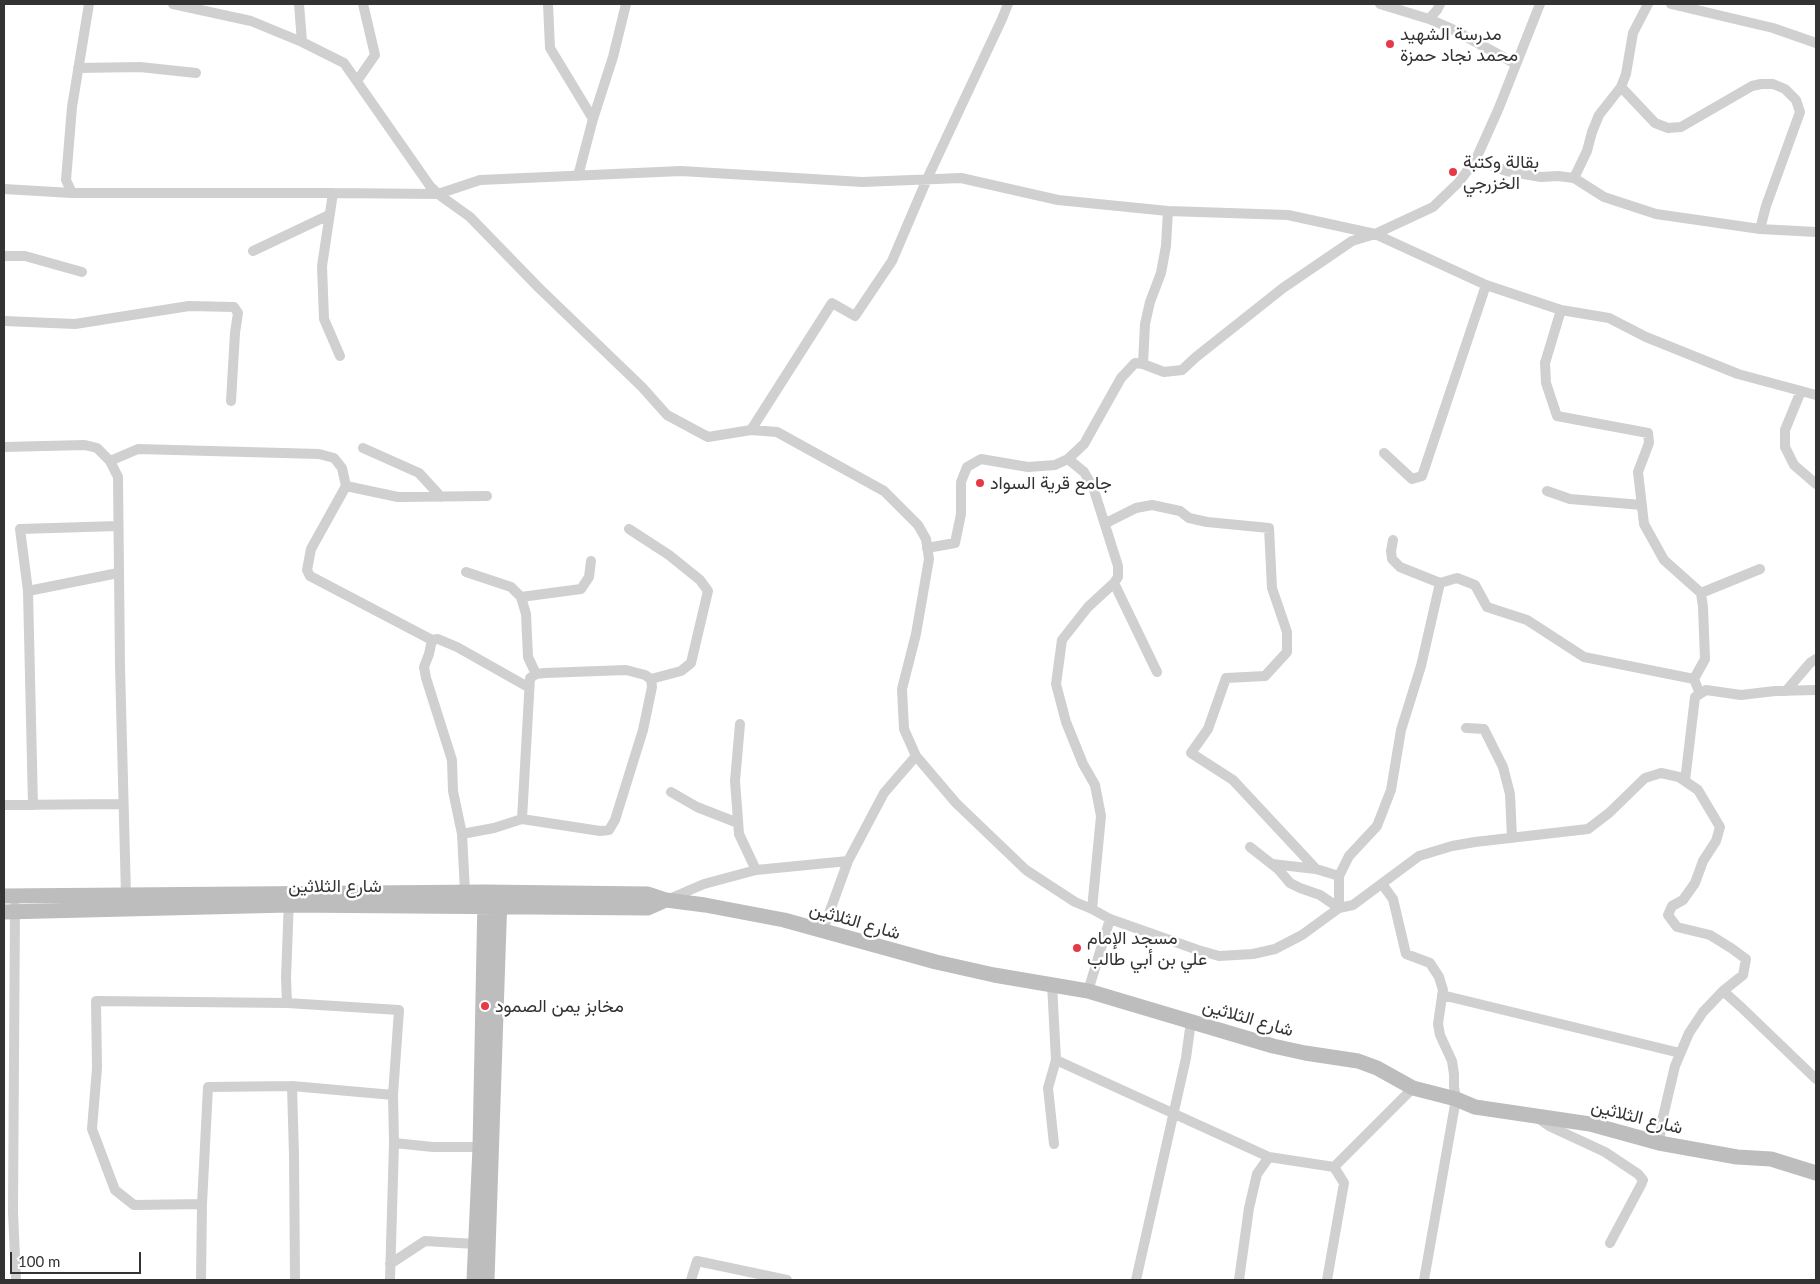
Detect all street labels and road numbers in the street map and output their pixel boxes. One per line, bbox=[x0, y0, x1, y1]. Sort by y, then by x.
street label: شارع الثلاثين bbox=[288, 875, 382, 897]
street label: شارع الثلاثين bbox=[807, 898, 903, 944]
street label: شارع الثلاثين bbox=[1200, 995, 1296, 1041]
street label: شارع الثلاثين bbox=[1589, 1095, 1685, 1139]

